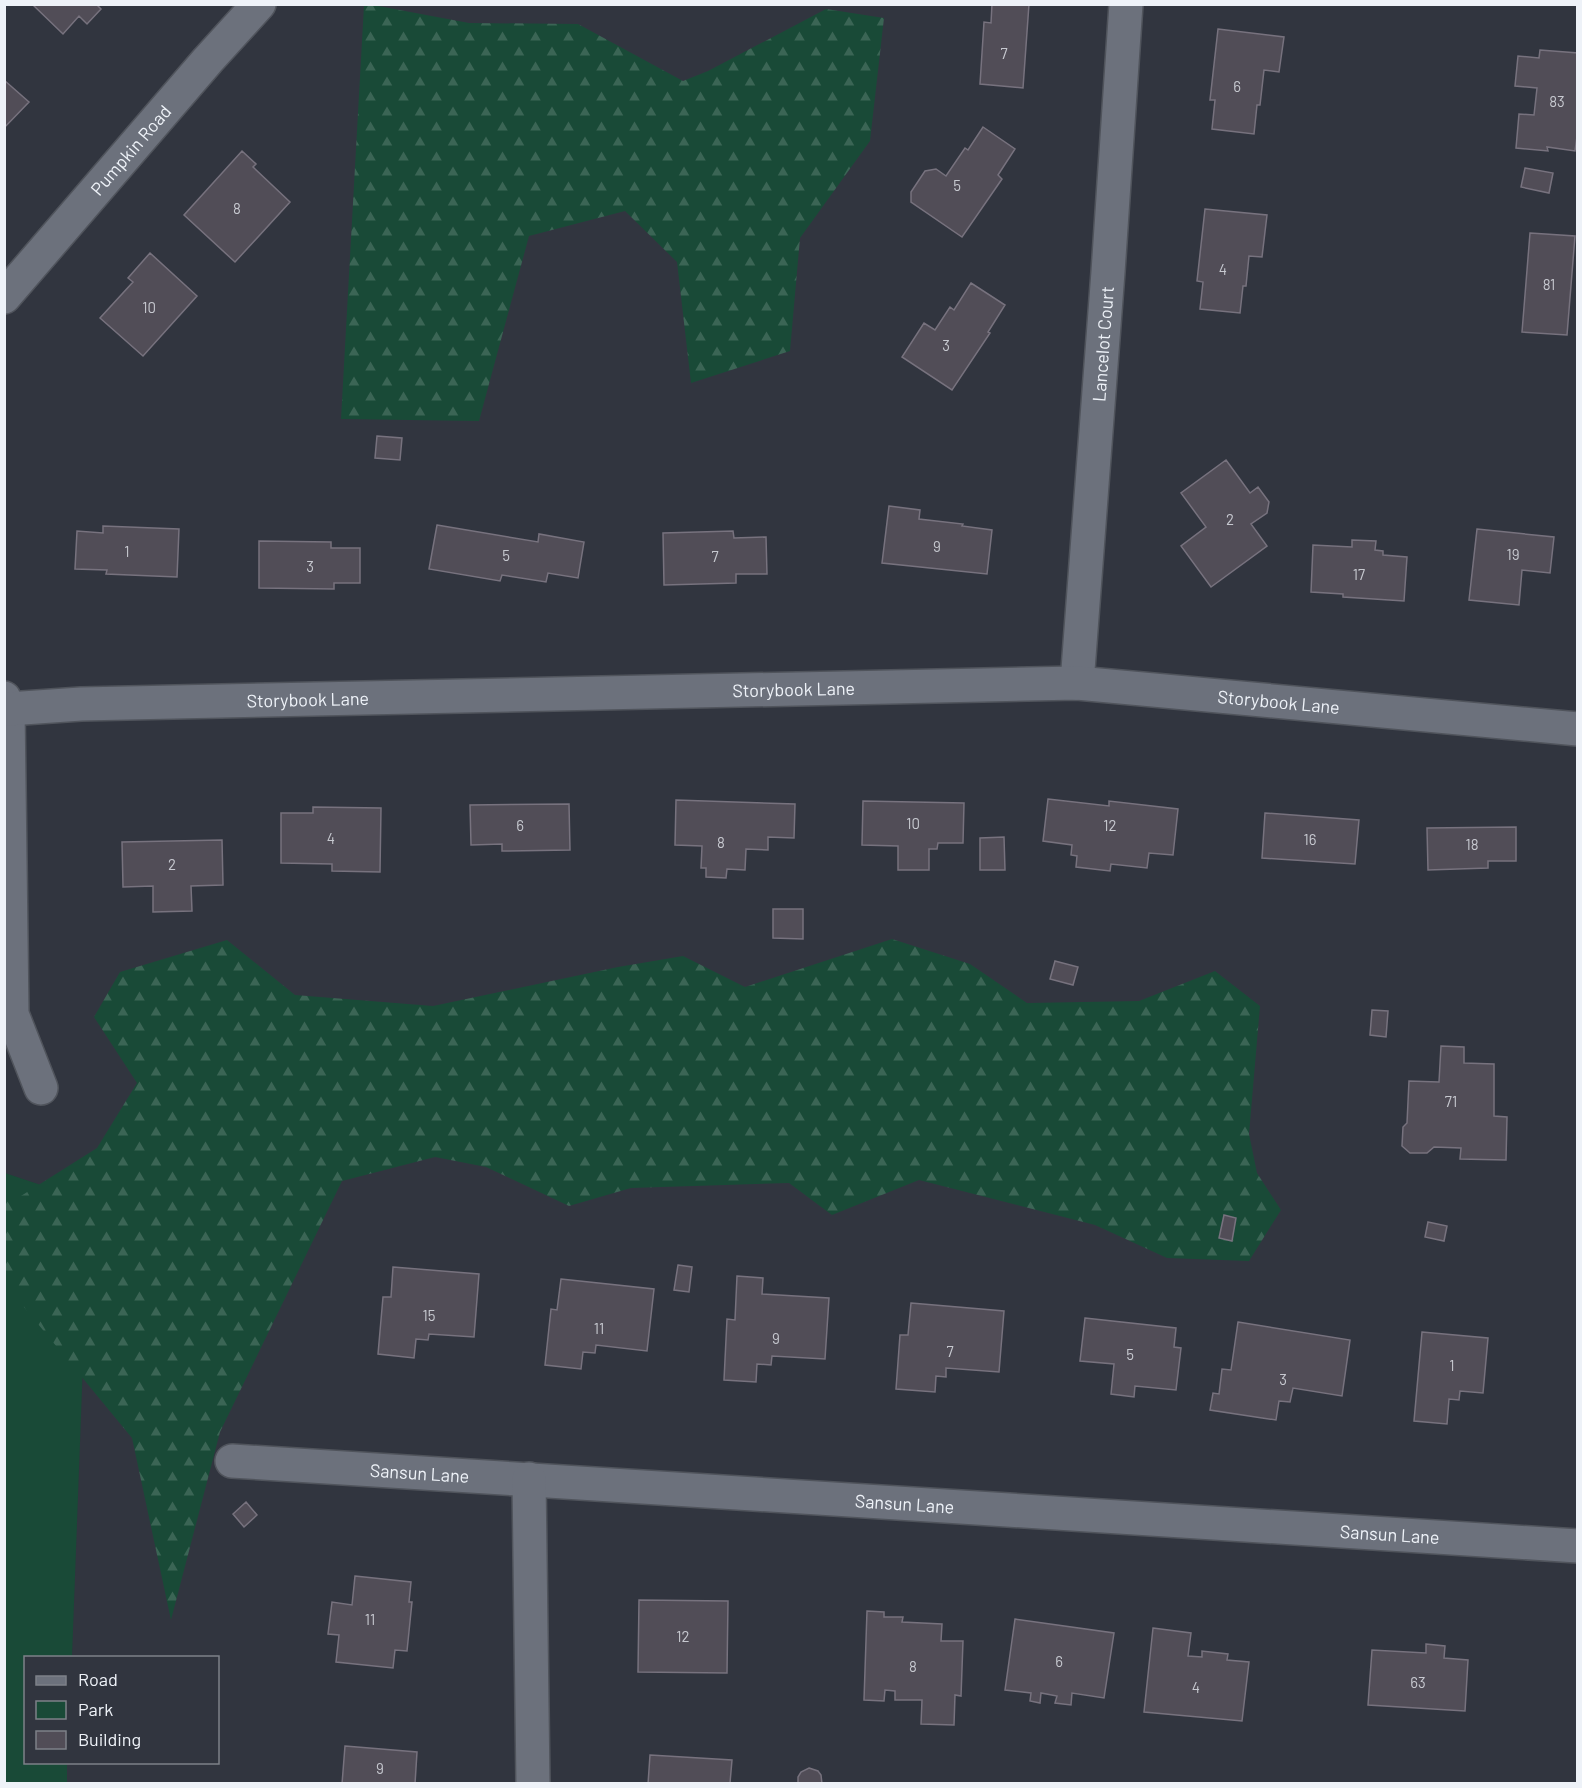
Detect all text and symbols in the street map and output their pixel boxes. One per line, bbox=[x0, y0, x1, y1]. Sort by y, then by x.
house number: 7 bbox=[1000, 44, 1008, 62]
house number: 6 bbox=[1233, 77, 1241, 95]
house number: 83 bbox=[1549, 92, 1565, 110]
street label: Pumpkin Road bbox=[86, 100, 175, 200]
house number: 5 bbox=[953, 176, 961, 194]
house number: 8 bbox=[233, 199, 241, 217]
house number: 4 bbox=[1219, 260, 1227, 278]
house number: 81 bbox=[1543, 275, 1555, 293]
street label: Lancelot Court bbox=[1087, 285, 1118, 402]
house number: 10 bbox=[142, 298, 156, 316]
house number: 3 bbox=[942, 336, 950, 354]
house number: 2 bbox=[1226, 510, 1234, 528]
house number: 9 bbox=[933, 537, 941, 555]
house number: 1 bbox=[124, 542, 130, 560]
house number: 19 bbox=[1506, 545, 1520, 563]
house number: 5 bbox=[502, 546, 510, 564]
house number: 7 bbox=[711, 547, 719, 565]
house number: 3 bbox=[306, 557, 314, 575]
house number: 17 bbox=[1353, 565, 1365, 583]
street label: Storybook Lane bbox=[732, 677, 855, 701]
street label: Storybook Lane bbox=[1217, 685, 1341, 718]
street label: Storybook Lane bbox=[246, 687, 369, 712]
house number: 10 bbox=[906, 814, 920, 832]
house number: 6 bbox=[516, 816, 524, 834]
house number: 12 bbox=[1103, 816, 1117, 834]
house number: 4 bbox=[327, 829, 335, 847]
house number: 16 bbox=[1304, 830, 1316, 848]
house number: 8 bbox=[717, 833, 725, 851]
house number: 18 bbox=[1465, 835, 1479, 853]
house number: 2 bbox=[168, 855, 176, 873]
house number: 71 bbox=[1445, 1092, 1457, 1110]
house number: 15 bbox=[423, 1306, 435, 1324]
house number: 11 bbox=[594, 1319, 604, 1337]
house number: 9 bbox=[772, 1329, 780, 1347]
house number: 7 bbox=[946, 1342, 954, 1360]
house number: 5 bbox=[1126, 1345, 1134, 1363]
house number: 1 bbox=[1449, 1356, 1455, 1374]
house number: 3 bbox=[1279, 1370, 1287, 1388]
street label: Sansun Lane bbox=[369, 1459, 470, 1487]
street label: Sansun Lane bbox=[854, 1489, 955, 1518]
street label: Sansun Lane bbox=[1339, 1520, 1440, 1548]
house number: 11 bbox=[365, 1610, 375, 1628]
house number: 12 bbox=[676, 1627, 690, 1645]
house number: 6 bbox=[1055, 1652, 1063, 1670]
legend bbox=[24, 1656, 219, 1764]
house number: 8 bbox=[909, 1657, 917, 1675]
text: Road bbox=[78, 1668, 118, 1690]
house number: 63 bbox=[1410, 1673, 1426, 1691]
house number: 4 bbox=[1192, 1678, 1200, 1696]
text: Park bbox=[78, 1698, 113, 1720]
text: Building bbox=[78, 1728, 141, 1750]
house number: 9 bbox=[376, 1759, 384, 1777]

